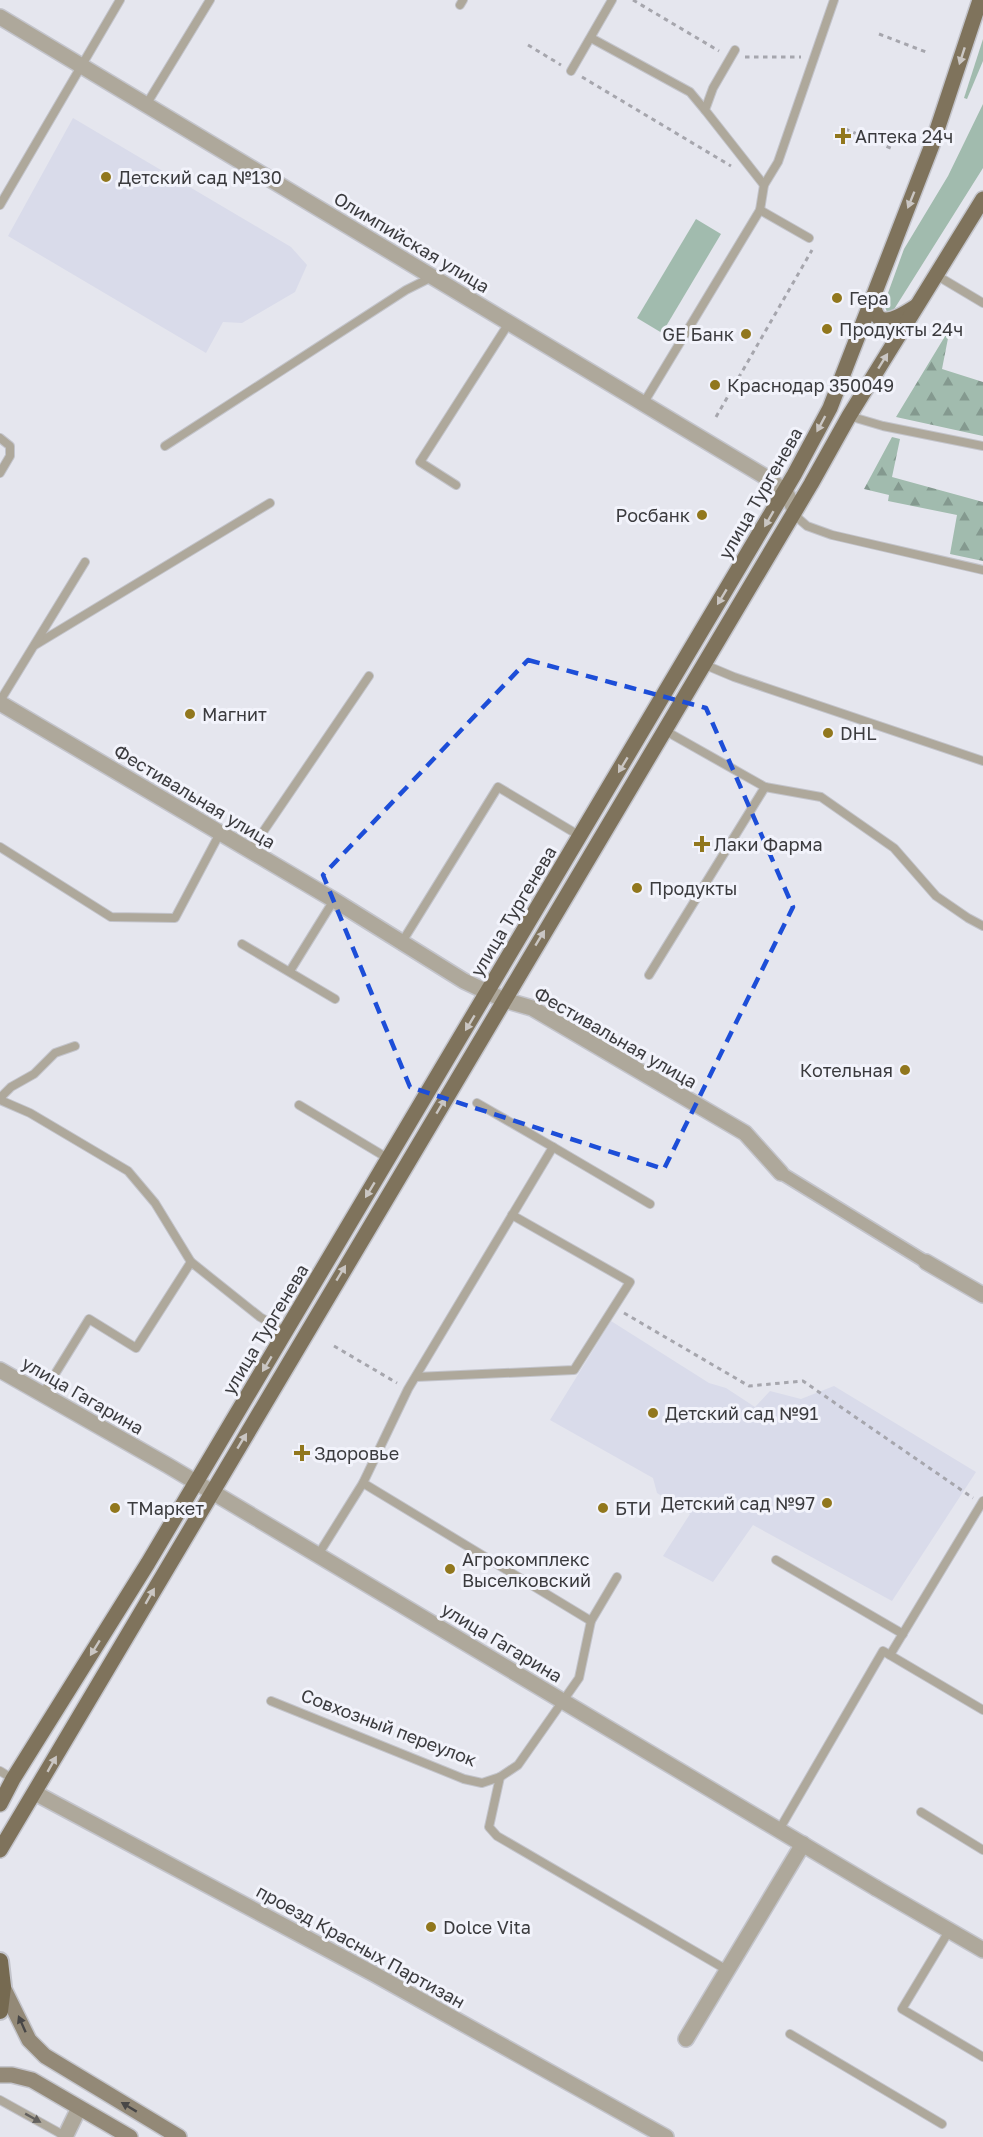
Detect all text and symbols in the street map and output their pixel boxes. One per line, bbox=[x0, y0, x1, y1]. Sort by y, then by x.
one-way arrow bbox=[957, 47, 966, 65]
place label: Аптека 24ч bbox=[855, 125, 953, 147]
marker: Аптека 24ч bbox=[836, 129, 850, 143]
place label: Детский сад №130 bbox=[118, 166, 282, 188]
marker: Детский сад №130 bbox=[99, 170, 113, 184]
street label: Олимпийская улица bbox=[330, 187, 494, 297]
one-way arrow bbox=[906, 191, 916, 209]
place label: Гера bbox=[849, 287, 889, 309]
marker: Гера bbox=[830, 291, 844, 305]
place label: Продукты 24ч bbox=[839, 318, 963, 340]
marker: Продукты 24ч bbox=[820, 322, 834, 336]
place label: GE Банк bbox=[662, 323, 734, 345]
marker: GE Банк bbox=[739, 327, 753, 341]
one-way arrow bbox=[878, 353, 889, 370]
place label: Краснодар 350049 bbox=[727, 374, 894, 396]
marker: Краснодар 350049 bbox=[708, 378, 722, 392]
one-way arrow bbox=[816, 416, 826, 433]
street label: улица Тургенева bbox=[713, 423, 807, 563]
place label: Росбанк bbox=[616, 504, 690, 526]
marker: Росбанк bbox=[695, 508, 709, 522]
one-way arrow bbox=[763, 511, 774, 527]
one-way arrow bbox=[717, 589, 728, 605]
place label: Магнит bbox=[202, 703, 267, 725]
marker: Магнит bbox=[183, 707, 197, 721]
place label: DHL bbox=[840, 722, 877, 744]
marker: DHL bbox=[821, 726, 835, 740]
street label: Фестивальная улица bbox=[110, 739, 280, 853]
one-way arrow bbox=[618, 757, 628, 774]
place label: Лаки Фарма bbox=[714, 833, 823, 855]
marker: Лаки Фарма bbox=[695, 837, 709, 851]
street label: улица Тургенева bbox=[465, 842, 561, 980]
place label: Продукты bbox=[649, 877, 737, 899]
marker: Продукты bbox=[630, 881, 644, 895]
one-way arrow bbox=[535, 930, 546, 946]
street label: Фестивальная улица bbox=[531, 981, 701, 1093]
one-way arrow bbox=[464, 1015, 475, 1031]
place label: Котельная bbox=[800, 1059, 893, 1081]
marker: Котельная bbox=[898, 1063, 912, 1077]
one-way arrow bbox=[435, 1098, 446, 1114]
one-way arrow bbox=[365, 1182, 376, 1198]
street label: улица Тургенева bbox=[217, 1260, 313, 1398]
one-way arrow bbox=[336, 1265, 347, 1281]
street label: улица Гагарина bbox=[18, 1351, 148, 1439]
one-way arrow bbox=[261, 1356, 272, 1372]
place label: Детский сад №91 bbox=[665, 1402, 818, 1424]
marker: Детский сад №91 bbox=[646, 1406, 660, 1420]
one-way arrow bbox=[236, 1433, 247, 1449]
place label: Здоровье bbox=[314, 1442, 399, 1464]
marker: Здоровье bbox=[295, 1446, 309, 1460]
place label: Детский сад №97 bbox=[661, 1492, 815, 1514]
marker: Детский сад №97 bbox=[820, 1496, 834, 1510]
place label: ТМаркет bbox=[127, 1497, 204, 1519]
place label: БТИ bbox=[615, 1497, 651, 1519]
marker: ТМаркет bbox=[108, 1501, 122, 1515]
marker: БТИ bbox=[596, 1501, 610, 1515]
place label: Агрокомплекс Выселковский bbox=[462, 1548, 591, 1591]
marker: Агрокомплекс Выселковский bbox=[443, 1562, 457, 1576]
one-way arrow bbox=[145, 1587, 155, 1604]
street label: улица Гагарина bbox=[438, 1597, 566, 1687]
one-way arrow bbox=[89, 1639, 100, 1656]
street label: Совхозный переулок bbox=[298, 1683, 480, 1771]
one-way arrow bbox=[46, 1756, 57, 1772]
street label: проезд Красных Партизан bbox=[253, 1879, 469, 2013]
place label: Dolce Vita bbox=[443, 1916, 531, 1938]
marker: Dolce Vita bbox=[424, 1920, 438, 1934]
one-way arrow bbox=[17, 2014, 27, 2032]
one-way arrow bbox=[121, 2101, 137, 2112]
one-way arrow bbox=[25, 2113, 42, 2123]

